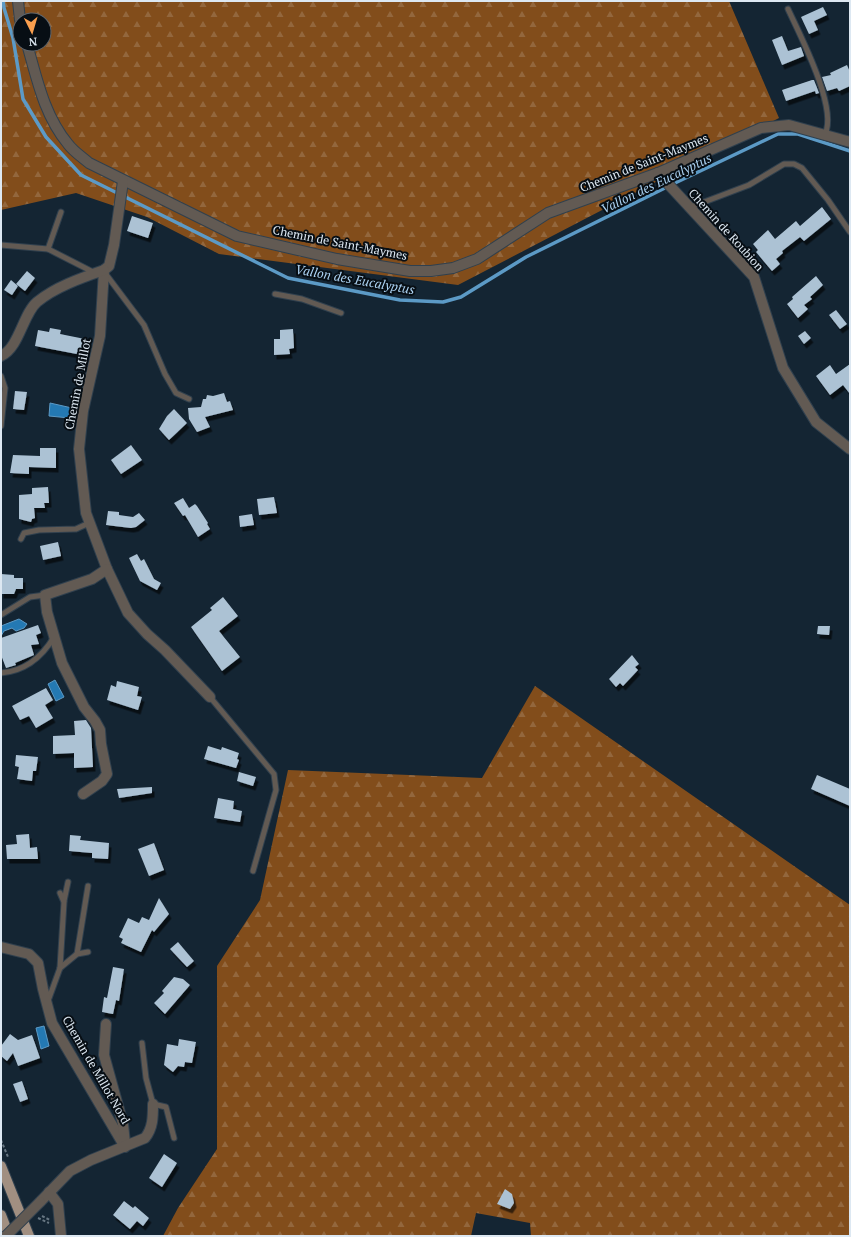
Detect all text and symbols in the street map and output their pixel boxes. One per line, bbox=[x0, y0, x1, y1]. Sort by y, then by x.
north arrow bbox=[12, 12, 52, 52]
text: N bbox=[27, 35, 38, 49]
street label: Chemin de Saint-Maymes bbox=[578, 130, 710, 195]
water label: Vallon des Eucalyptus bbox=[598, 148, 715, 218]
street label: Chemin de Roubion bbox=[686, 186, 767, 274]
street label: Chemin de Saint-Maymes bbox=[271, 222, 409, 263]
water label: Vallon des Eucalyptus bbox=[294, 260, 417, 298]
street label: Chemin de Millot bbox=[61, 336, 94, 431]
street label: Chemin de Millot Nord bbox=[59, 1013, 134, 1127]

